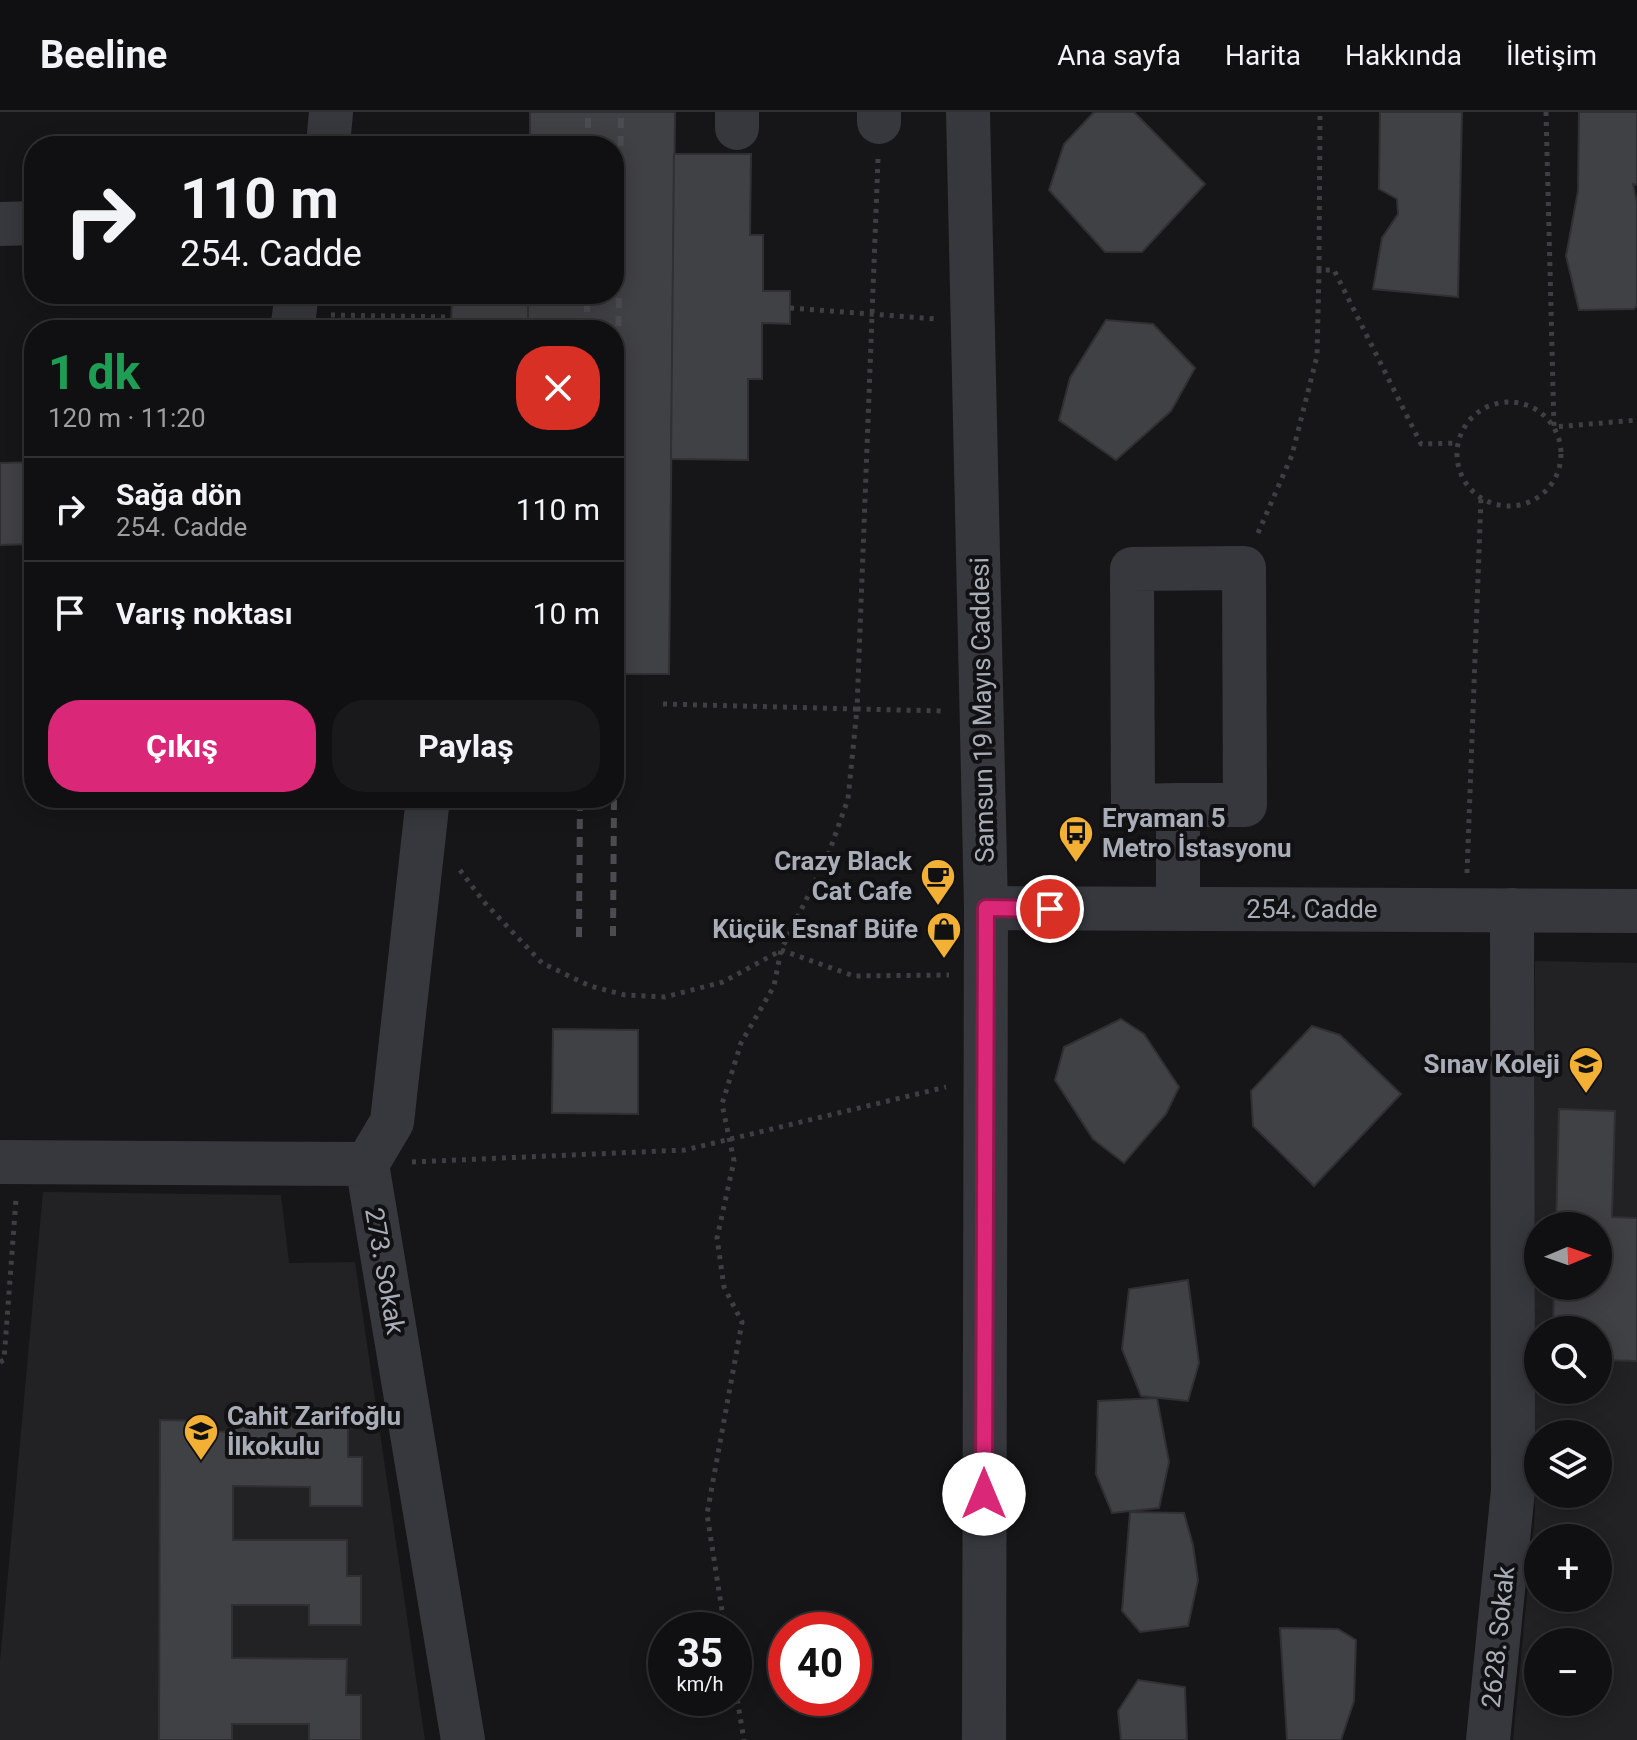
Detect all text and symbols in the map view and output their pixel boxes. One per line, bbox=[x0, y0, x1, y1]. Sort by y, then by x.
text: Beeline bbox=[40, 33, 167, 77]
text: Ana sayfa bbox=[1057, 39, 1181, 72]
text: Harita bbox=[1225, 39, 1301, 72]
text: Hakkında bbox=[1345, 39, 1462, 72]
text: İletişim bbox=[1506, 39, 1597, 72]
text: 110 m bbox=[180, 166, 339, 232]
icon: right bbox=[48, 168, 152, 272]
text: 254. Cadde bbox=[180, 233, 362, 275]
text: 1 dk bbox=[48, 344, 140, 401]
button: close bbox=[516, 346, 600, 430]
text: 120 m · 11:20 bbox=[48, 403, 206, 433]
text: Sağa dön bbox=[116, 477, 242, 512]
icon: right bbox=[48, 487, 92, 531]
text: 110 m bbox=[516, 492, 600, 527]
text: 254. Cadde bbox=[116, 512, 247, 542]
street label: Samsun 19 Mayıs Caddesi bbox=[964, 557, 1000, 863]
icon: arrive bbox=[48, 591, 92, 635]
text: Varış noktası bbox=[116, 596, 293, 631]
text: 10 m bbox=[533, 596, 600, 631]
button: Çıkış bbox=[48, 700, 316, 792]
button: Paylaş bbox=[332, 700, 600, 792]
place label: Eryaman 5 Metro İstasyonu bbox=[1102, 803, 1292, 863]
bus stop icon: Eryaman 5 Metro İstasyonu bbox=[1057, 814, 1095, 864]
place label: Crazy Black Cat Cafe bbox=[774, 846, 913, 906]
cafe icon: Crazy Black Cat Cafe bbox=[919, 857, 957, 907]
pin bbox=[1016, 875, 1084, 943]
icon: arrive bbox=[1028, 887, 1072, 931]
street label: 254. Cadde bbox=[1246, 894, 1378, 924]
shop icon: Küçük Esnaf Büfe bbox=[925, 910, 963, 960]
place label: Küçük Esnaf Büfe bbox=[712, 914, 918, 944]
school or university icon: Sınav Koleji bbox=[1567, 1045, 1605, 1095]
place label: Sınav Koleji bbox=[1424, 1049, 1560, 1079]
street label: 273. Sokak bbox=[359, 1205, 411, 1337]
north arrow bbox=[1524, 1212, 1612, 1300]
map controls bbox=[1524, 1212, 1612, 1716]
button: search bbox=[1524, 1316, 1612, 1404]
place label: Cahit Zarifoğlu İlkokulu bbox=[227, 1401, 401, 1461]
school or university icon: Cahit Zarifoğlu İlkokulu bbox=[182, 1412, 220, 1462]
button: layers bbox=[1524, 1420, 1612, 1508]
position arrow bbox=[942, 1452, 1026, 1536]
button: + bbox=[1524, 1524, 1612, 1612]
street label: 2628. Sokak bbox=[1476, 1564, 1520, 1709]
speed limit sign: 40 bbox=[768, 1612, 872, 1716]
button: − bbox=[1524, 1628, 1612, 1716]
text: 35 bbox=[677, 1630, 723, 1677]
text: km/h bbox=[677, 1672, 723, 1696]

